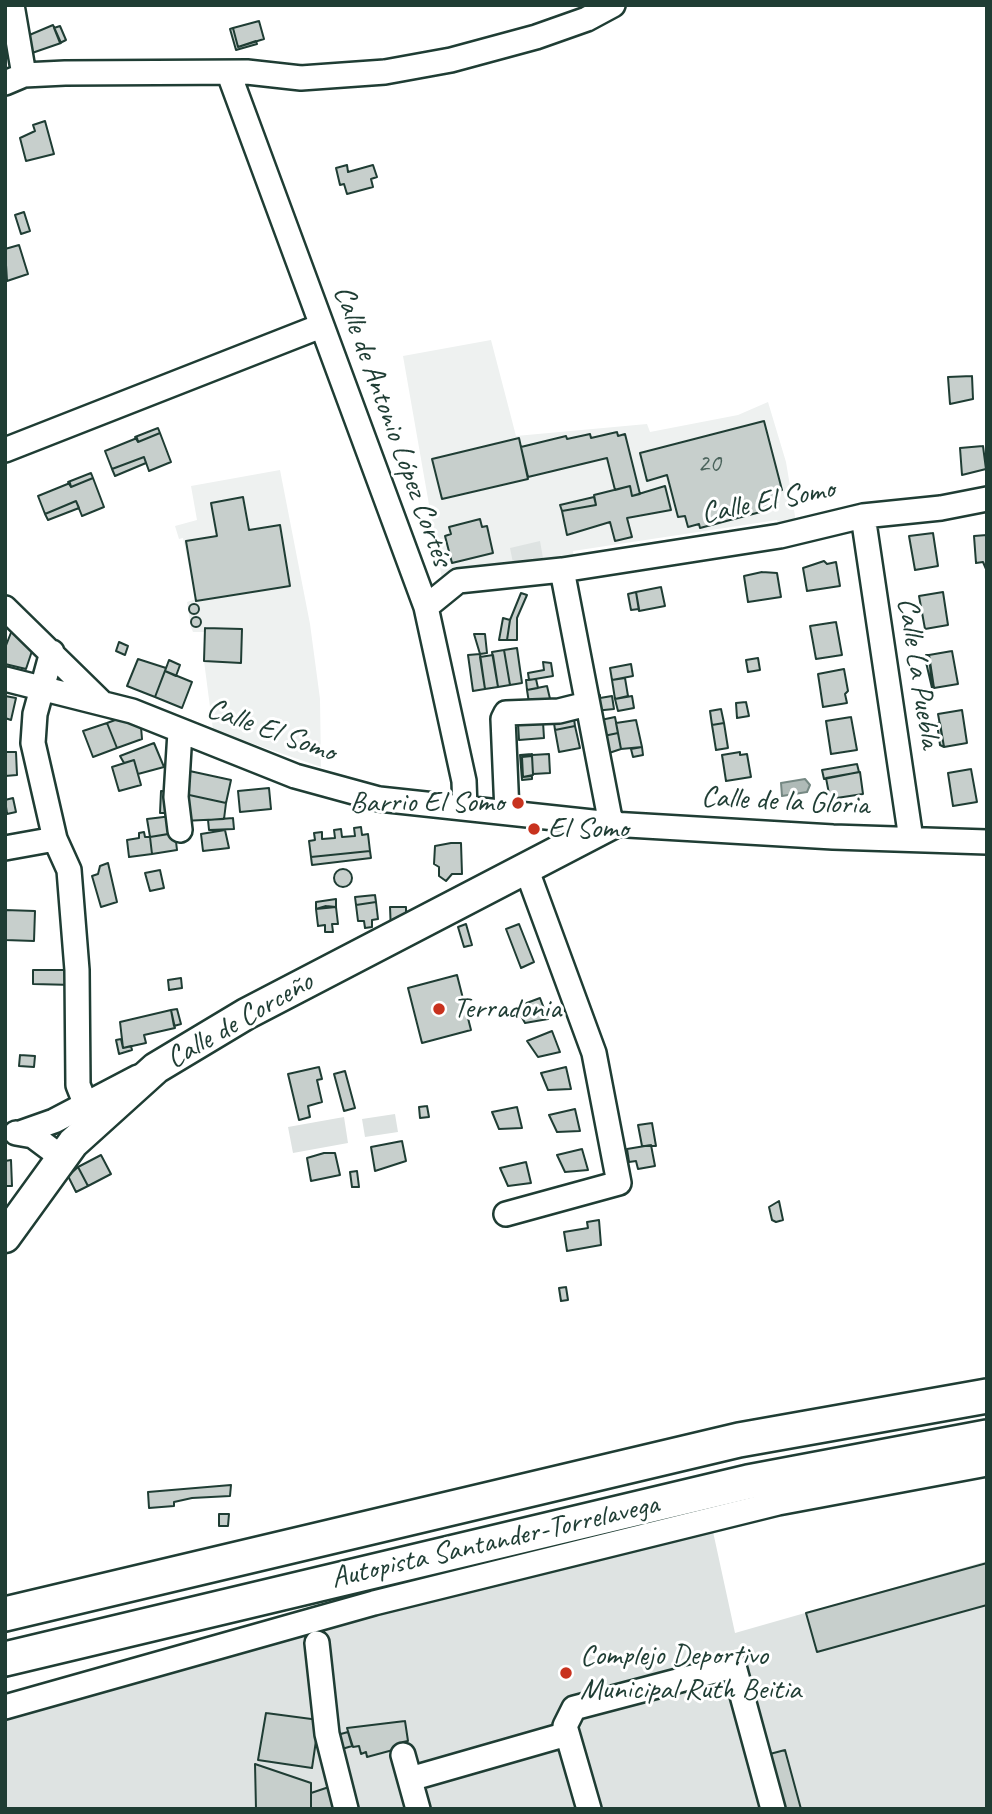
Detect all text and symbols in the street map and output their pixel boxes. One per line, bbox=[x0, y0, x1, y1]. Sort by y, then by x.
street label: Calle de Antonio López Cortés bbox=[325, 281, 459, 571]
house number: 20 bbox=[697, 448, 721, 480]
street label: Calle El Somo bbox=[698, 471, 838, 533]
street label: Calle La Puebla bbox=[888, 595, 948, 751]
street label: Calle El Somo bbox=[201, 691, 341, 771]
street label: Calle de la Gloria bbox=[700, 780, 870, 824]
place label: Barrio El Somo bbox=[350, 785, 504, 821]
marker: Barrio El Somo bbox=[510, 795, 526, 811]
place label: El Somo bbox=[548, 811, 628, 847]
marker: El Somo bbox=[526, 821, 542, 837]
street label: Calle de Corceño bbox=[160, 965, 320, 1077]
place label: Terradonia bbox=[453, 991, 561, 1027]
marker: Terradonia bbox=[431, 1001, 447, 1017]
street label: Autopista Santander-Torrelavega bbox=[328, 1487, 662, 1597]
place label: Complejo Deportivo Municipal Ruth Beitia bbox=[580, 1638, 801, 1708]
marker: Complejo Deportivo Municipal Ruth Beitia bbox=[558, 1665, 574, 1681]

